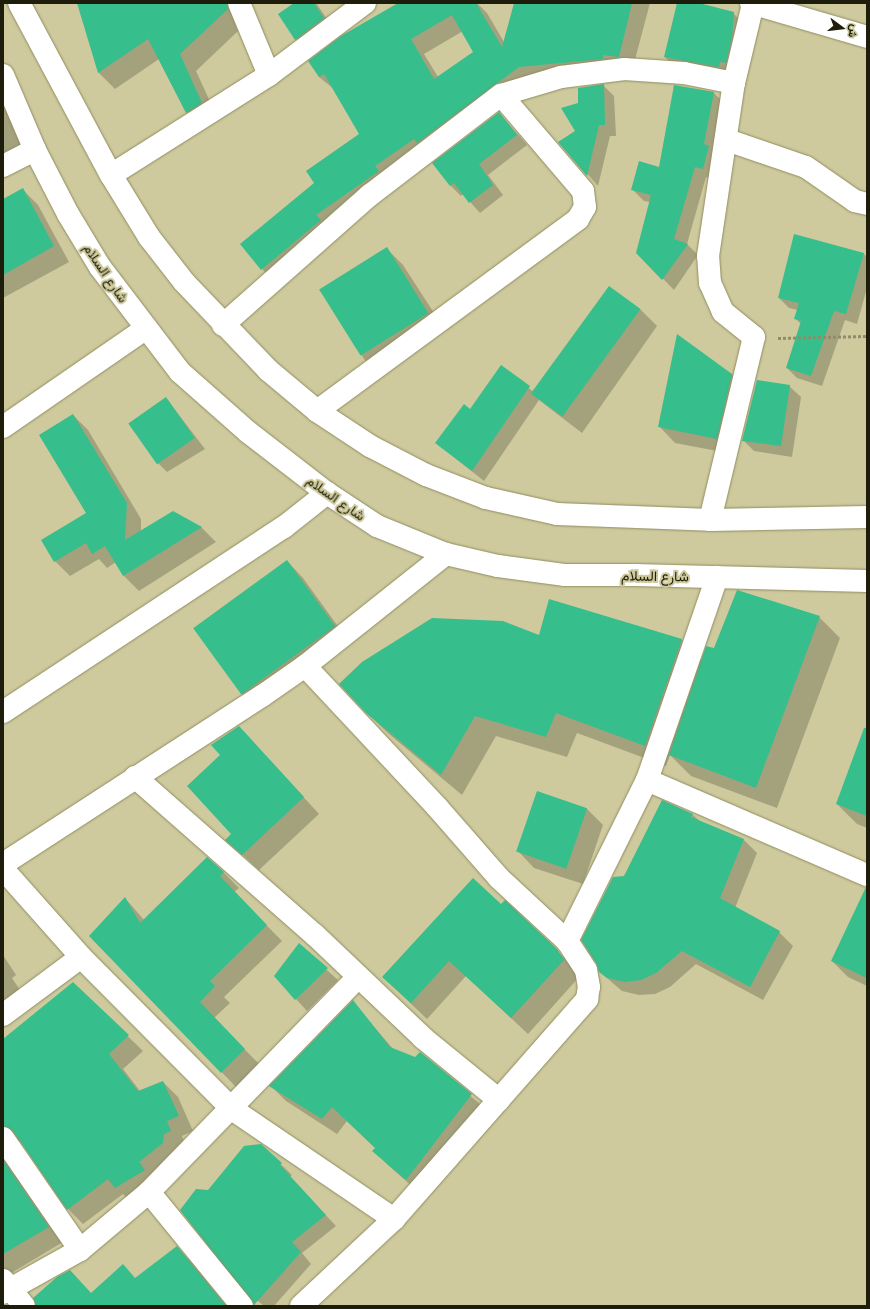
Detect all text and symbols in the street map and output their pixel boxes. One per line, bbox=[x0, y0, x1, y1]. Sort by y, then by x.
north arrow bbox=[822, 8, 862, 48]
text: ش bbox=[846, 23, 862, 39]
street label: شارع السلام bbox=[80, 240, 132, 306]
street label: شارع السلام bbox=[303, 472, 369, 524]
street label: شارع السلام bbox=[621, 567, 689, 585]

